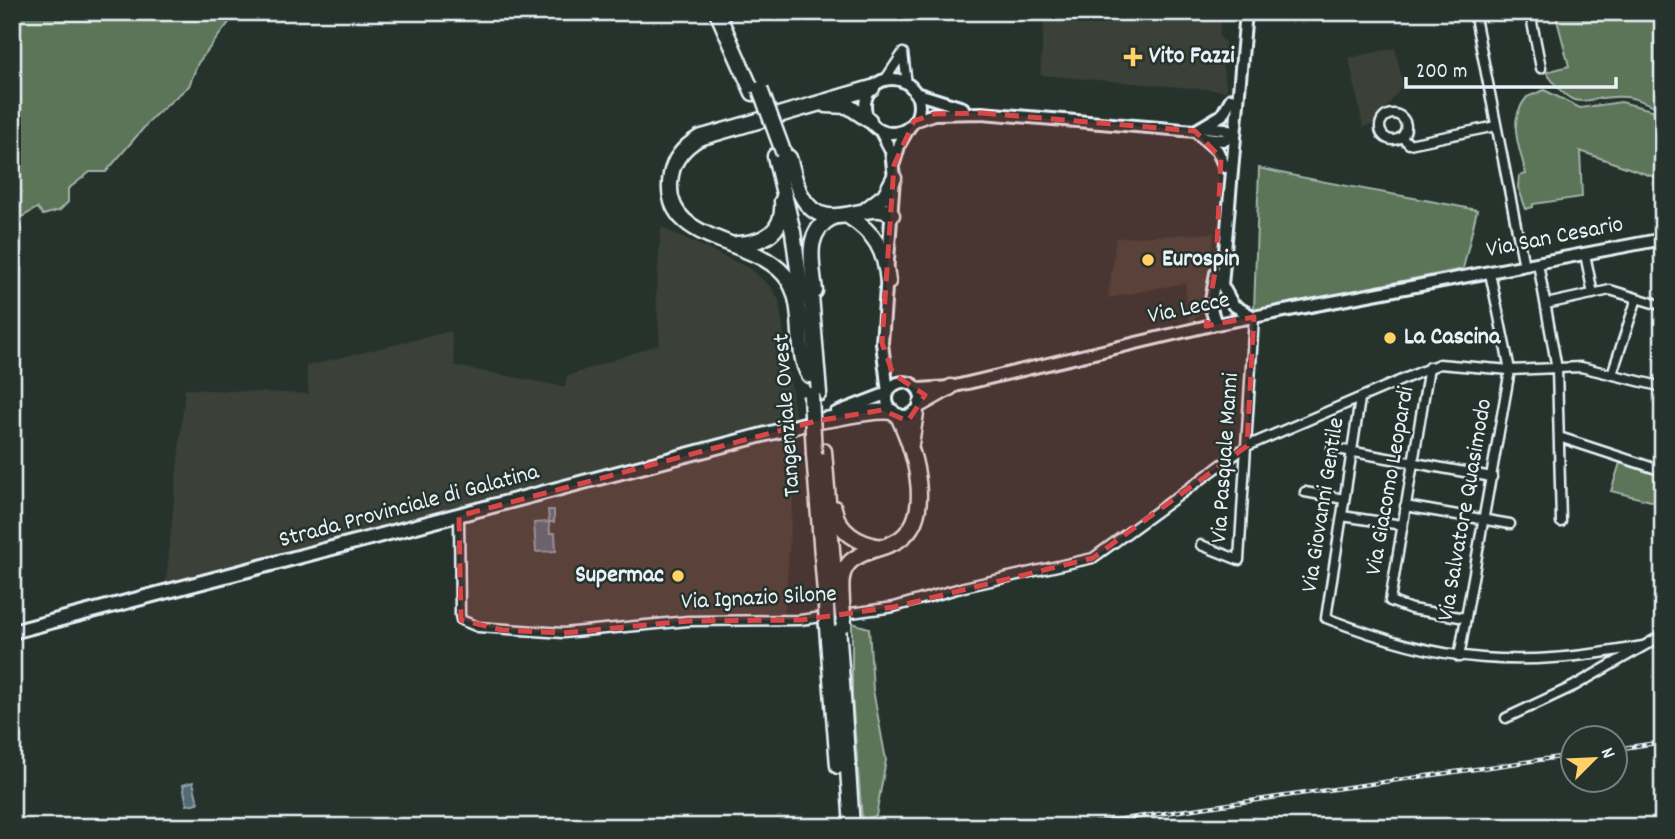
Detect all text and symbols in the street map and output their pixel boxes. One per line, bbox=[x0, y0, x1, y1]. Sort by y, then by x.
place label: Vito Fazzi bbox=[1149, 40, 1235, 74]
scale bar bbox=[1406, 46, 1616, 90]
marker: Vito Fazzi bbox=[1123, 47, 1143, 67]
text: 200 m bbox=[1416, 58, 1467, 88]
street label: Via San Cesario bbox=[1484, 208, 1626, 268]
place label: Eurospin bbox=[1162, 243, 1239, 277]
marker: Eurospin bbox=[1140, 252, 1156, 268]
street label: Via Lecce bbox=[1145, 284, 1233, 334]
place label: La Cascina bbox=[1404, 321, 1501, 355]
marker: La Cascina bbox=[1382, 330, 1398, 346]
street label: Tangenziale Ovest bbox=[765, 332, 811, 498]
street label: Via Pasquale Manni bbox=[1203, 372, 1249, 544]
street label: Via Giacomo Leopardi bbox=[1358, 384, 1424, 578]
street label: Via Salvatore Quasimodo bbox=[1430, 396, 1502, 624]
street label: Via Giovanni Gentile bbox=[1293, 415, 1355, 595]
street label: Strada Provinciale di Galatina bbox=[275, 456, 543, 558]
place label: Supermac bbox=[575, 559, 664, 593]
marker: Supermac bbox=[670, 568, 686, 584]
street label: Via Ignazio Silone bbox=[680, 578, 838, 620]
north arrow bbox=[1560, 724, 1630, 794]
text: N bbox=[1592, 744, 1621, 763]

